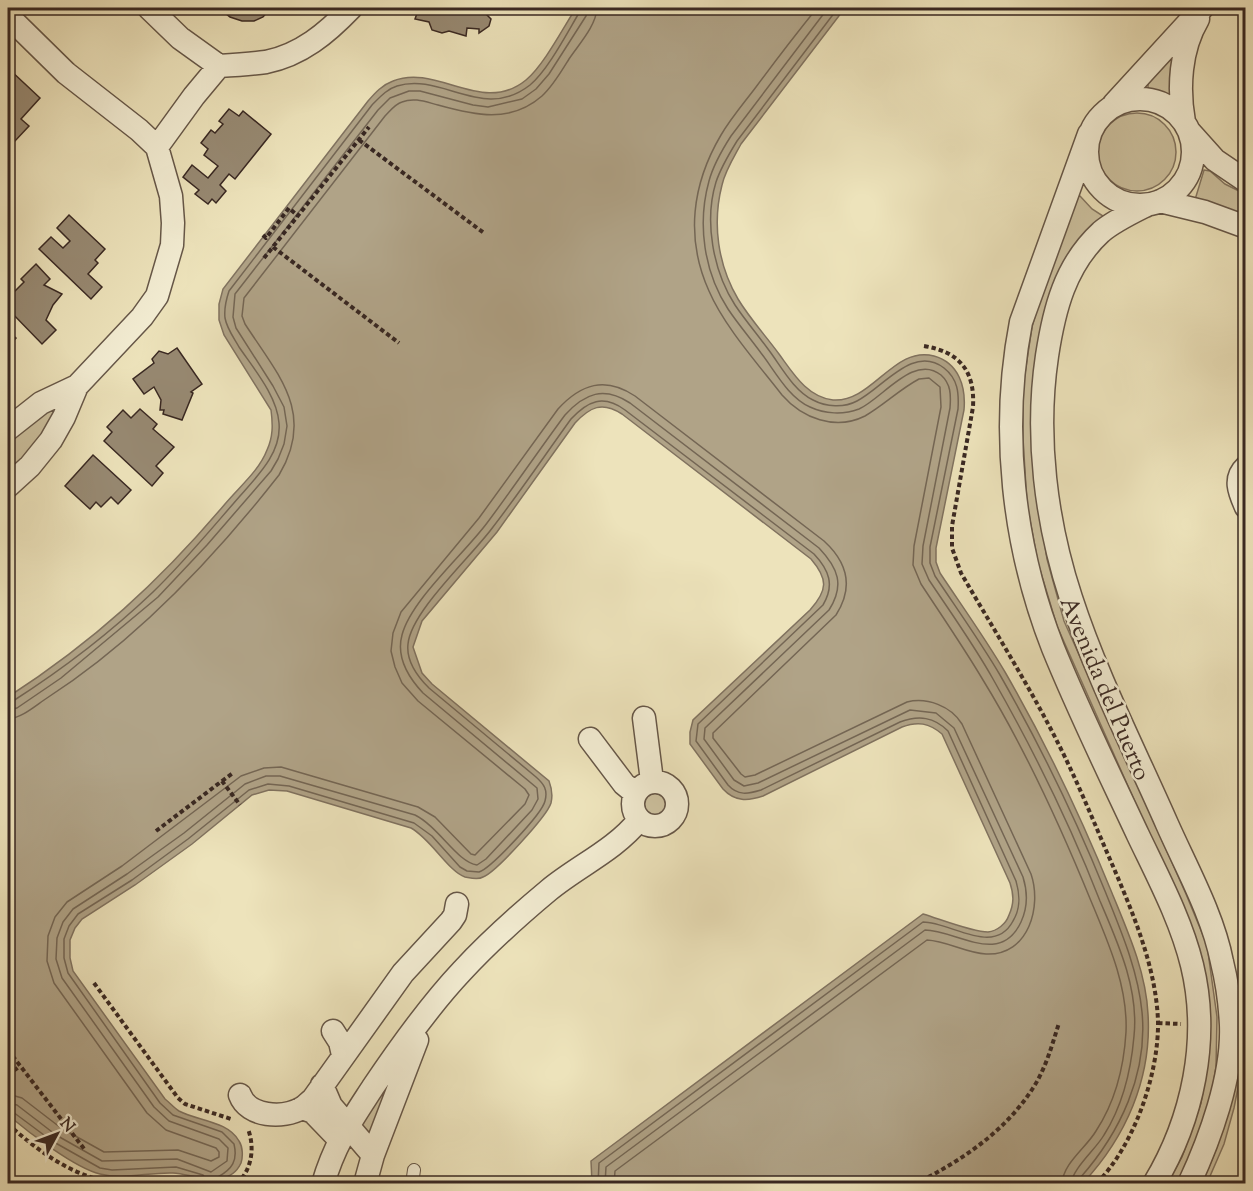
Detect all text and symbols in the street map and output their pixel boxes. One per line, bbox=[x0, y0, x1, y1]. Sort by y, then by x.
street label: Avenida del Puerto bbox=[1050, 592, 1158, 786]
north arrow bbox=[27, 1104, 87, 1164]
text: N bbox=[54, 1113, 79, 1138]

